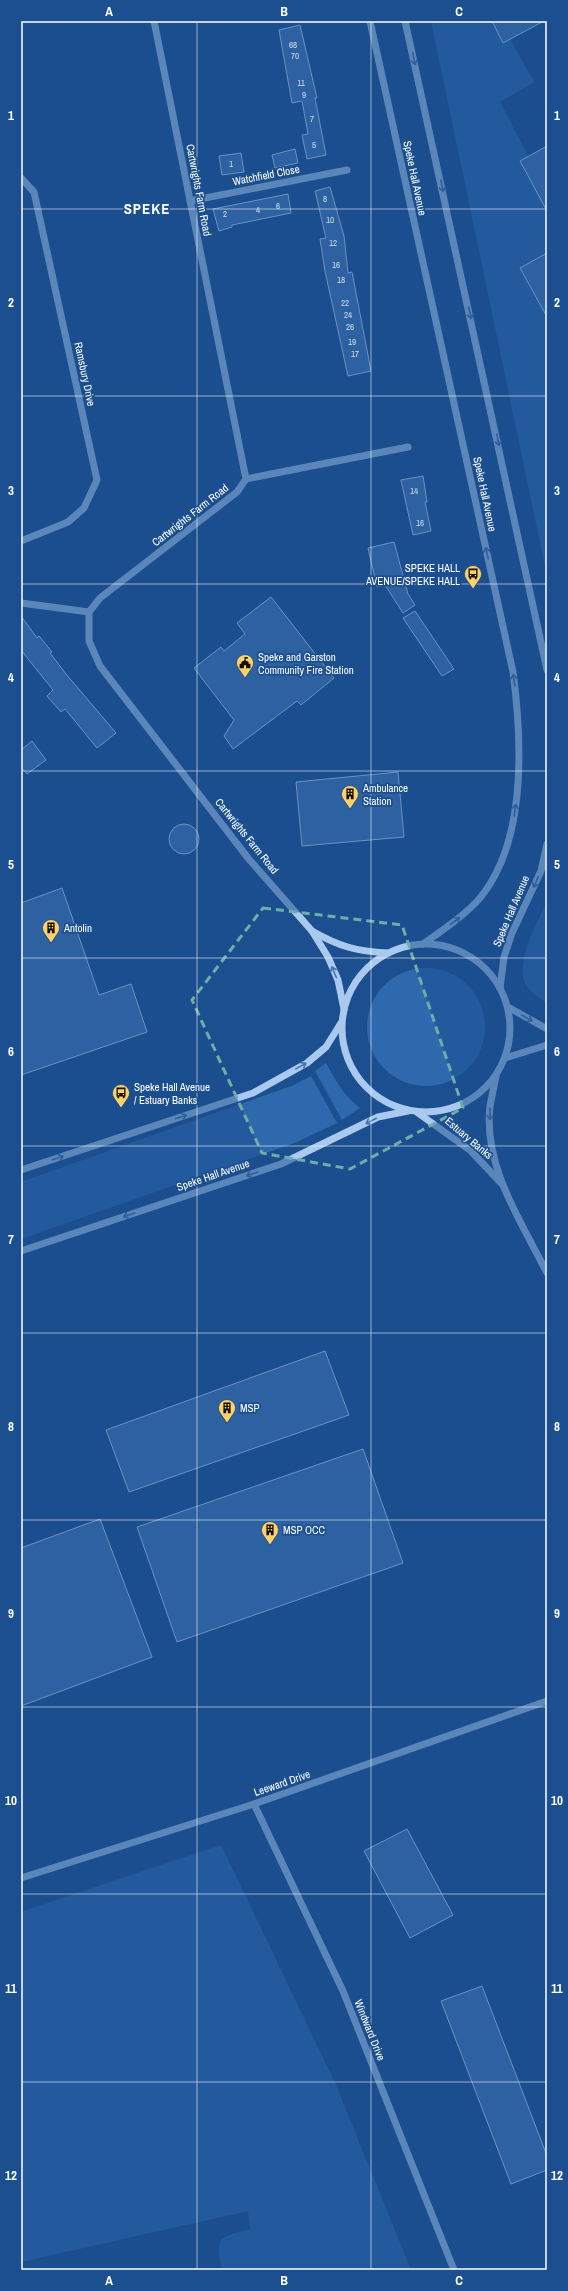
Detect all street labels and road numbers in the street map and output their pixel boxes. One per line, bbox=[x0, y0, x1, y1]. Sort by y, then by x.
street label: Speke Hall Avenue bbox=[400, 139, 430, 217]
street label: Cartwrights Farm Road bbox=[183, 143, 215, 237]
street label: Watchfield Close bbox=[231, 162, 301, 188]
street label: Ramsbury Drive bbox=[71, 341, 99, 407]
street label: Speke Hall Avenue bbox=[470, 455, 500, 533]
street label: Cartwrights Farm Road bbox=[149, 481, 231, 549]
street label: Cartwrights Farm Road bbox=[212, 795, 282, 877]
street label: Speke Hall Avenue bbox=[490, 873, 532, 949]
street label: Estuary Banks bbox=[442, 1114, 496, 1162]
street label: Speke Hall Avenue bbox=[175, 1156, 251, 1194]
street label: Leeward Drive bbox=[252, 1767, 312, 1799]
street label: Windward Drive bbox=[351, 1997, 389, 2063]

